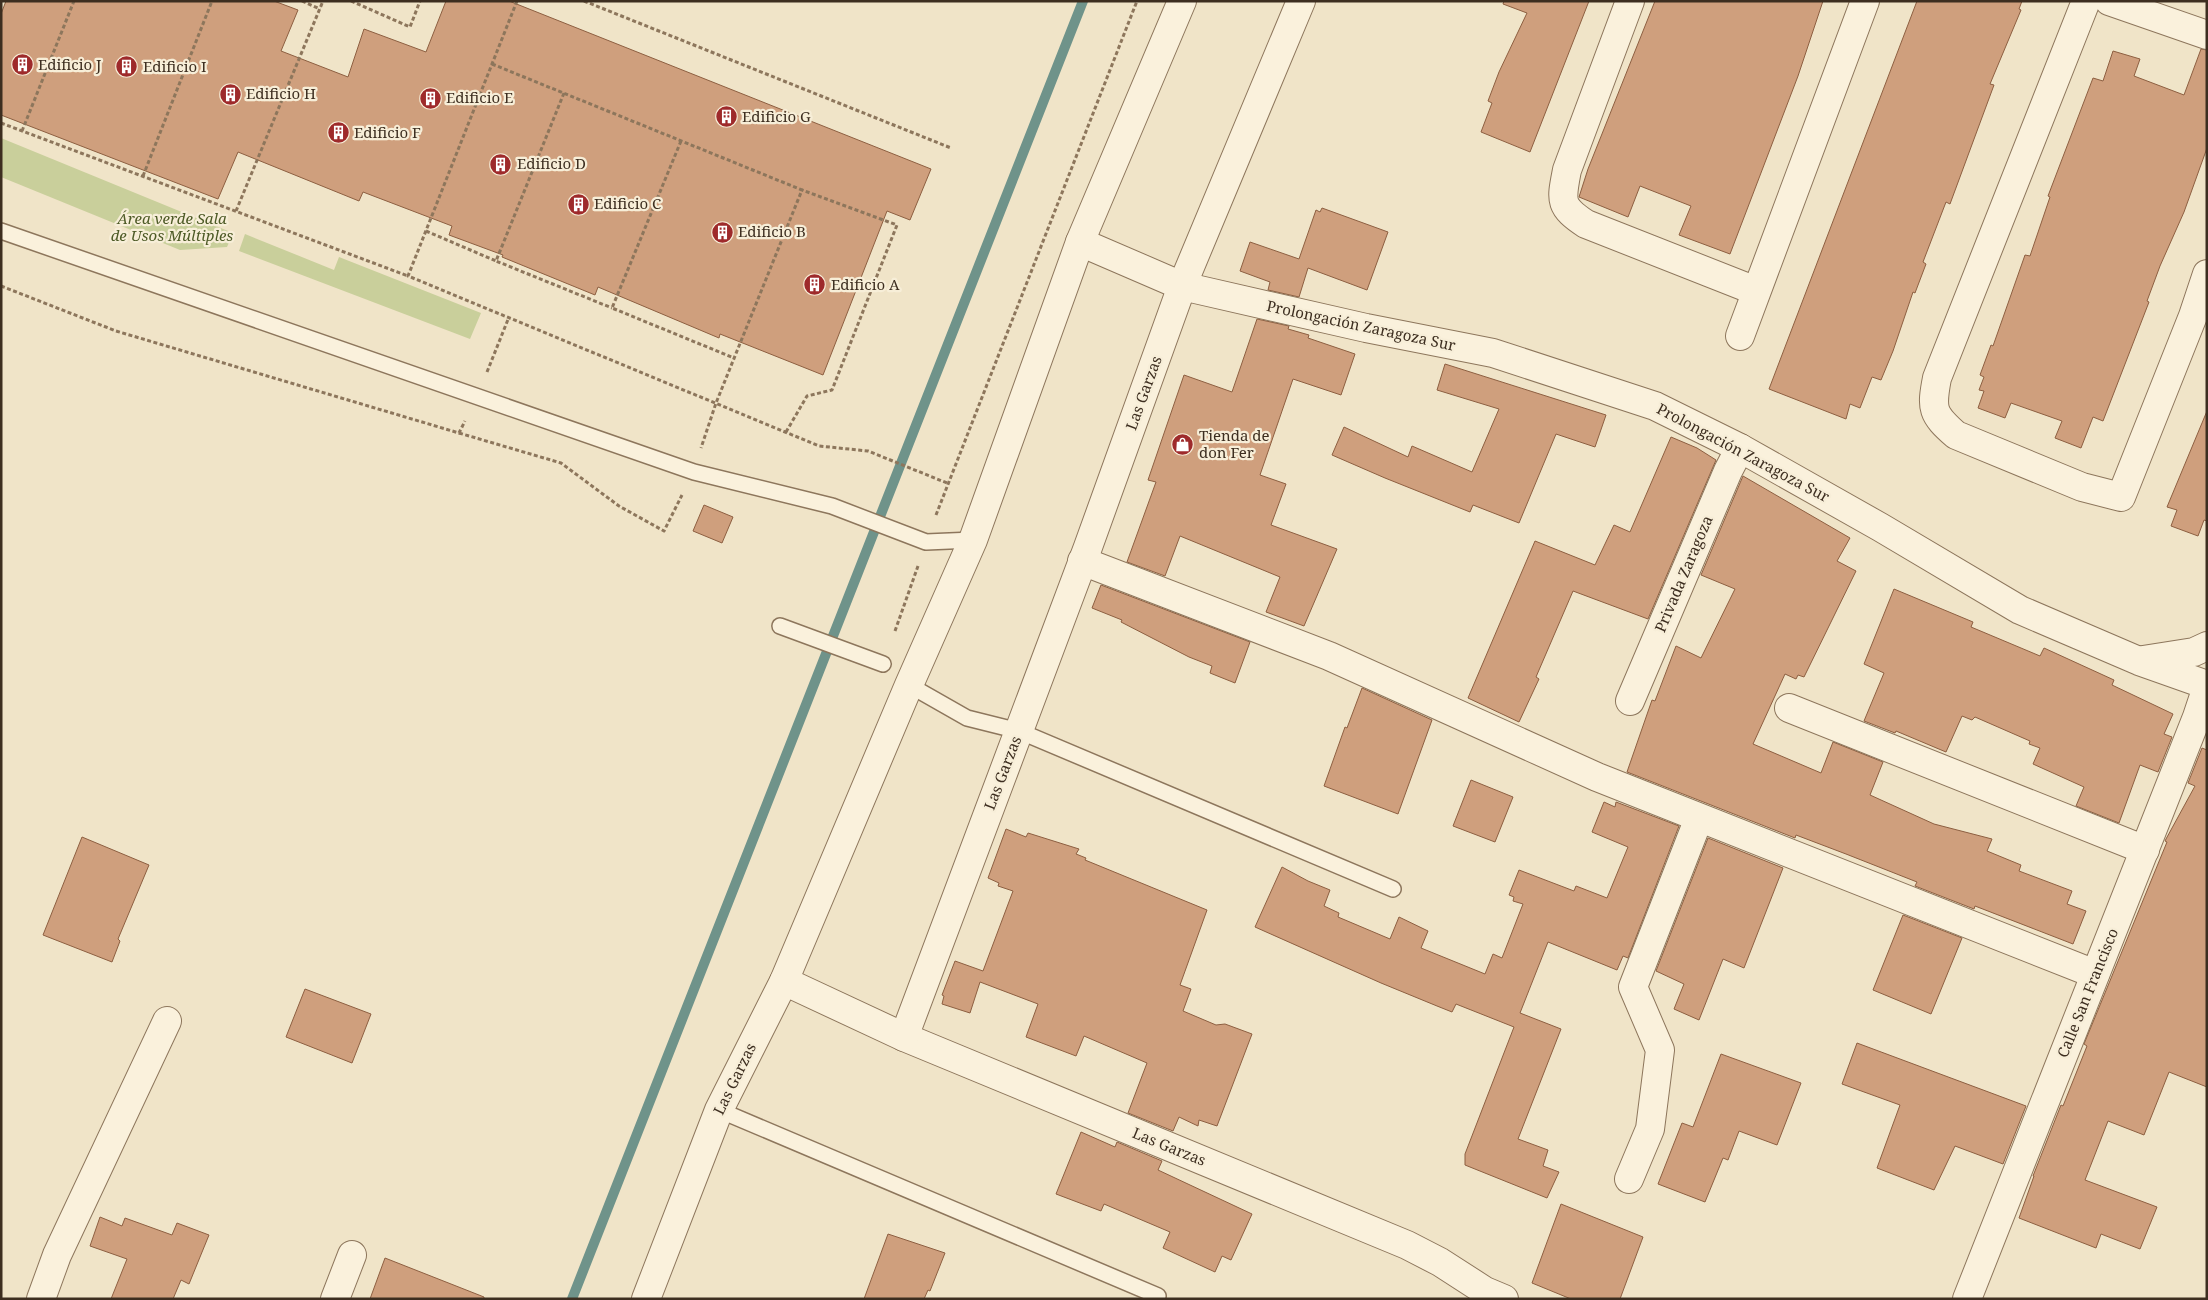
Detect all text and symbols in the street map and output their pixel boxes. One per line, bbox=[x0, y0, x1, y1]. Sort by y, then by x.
building icon: Edificio J bbox=[10, 53, 34, 77]
place label: Edificio J bbox=[38, 54, 101, 74]
building icon: Edificio I bbox=[115, 55, 139, 79]
place label: Edificio I bbox=[143, 56, 207, 76]
building icon: Edificio H bbox=[218, 82, 242, 106]
place label: Edificio H bbox=[246, 83, 316, 103]
building icon: Edificio E bbox=[418, 86, 442, 110]
place label: Edificio E bbox=[446, 87, 513, 107]
building icon: Edificio G bbox=[714, 105, 738, 129]
place label: Edificio G bbox=[742, 106, 811, 126]
building icon: Edificio F bbox=[326, 121, 350, 145]
place label: Edificio F bbox=[354, 122, 421, 142]
building icon: Edificio D bbox=[489, 152, 513, 176]
place label: Edificio D bbox=[517, 153, 586, 173]
building icon: Edificio C bbox=[566, 192, 590, 216]
place label: Edificio C bbox=[594, 193, 661, 213]
park label: Área verde Sala de Usos Múltiples bbox=[111, 208, 233, 245]
building icon: Edificio B bbox=[710, 220, 734, 244]
place label: Edificio B bbox=[738, 221, 806, 241]
building icon: Edificio A bbox=[803, 273, 827, 297]
place label: Edificio A bbox=[831, 274, 900, 294]
street label: Prolongación Zaragoza Sur bbox=[1265, 295, 1458, 355]
street label: Las Garzas bbox=[1120, 353, 1166, 433]
street label: Prolongación Zaragoza Sur bbox=[1654, 398, 1833, 506]
place label: Tienda de don Fer bbox=[1199, 425, 1270, 462]
shop icon: Tienda de don Fer bbox=[1171, 433, 1195, 457]
street label: Privada Zaragoza bbox=[1649, 512, 1717, 635]
street label: Las Garzas bbox=[979, 733, 1025, 812]
street label: Calle San Francisco bbox=[2052, 925, 2122, 1060]
street label: Las Garzas bbox=[708, 1039, 760, 1118]
street label: Las Garzas bbox=[1130, 1122, 1209, 1170]

